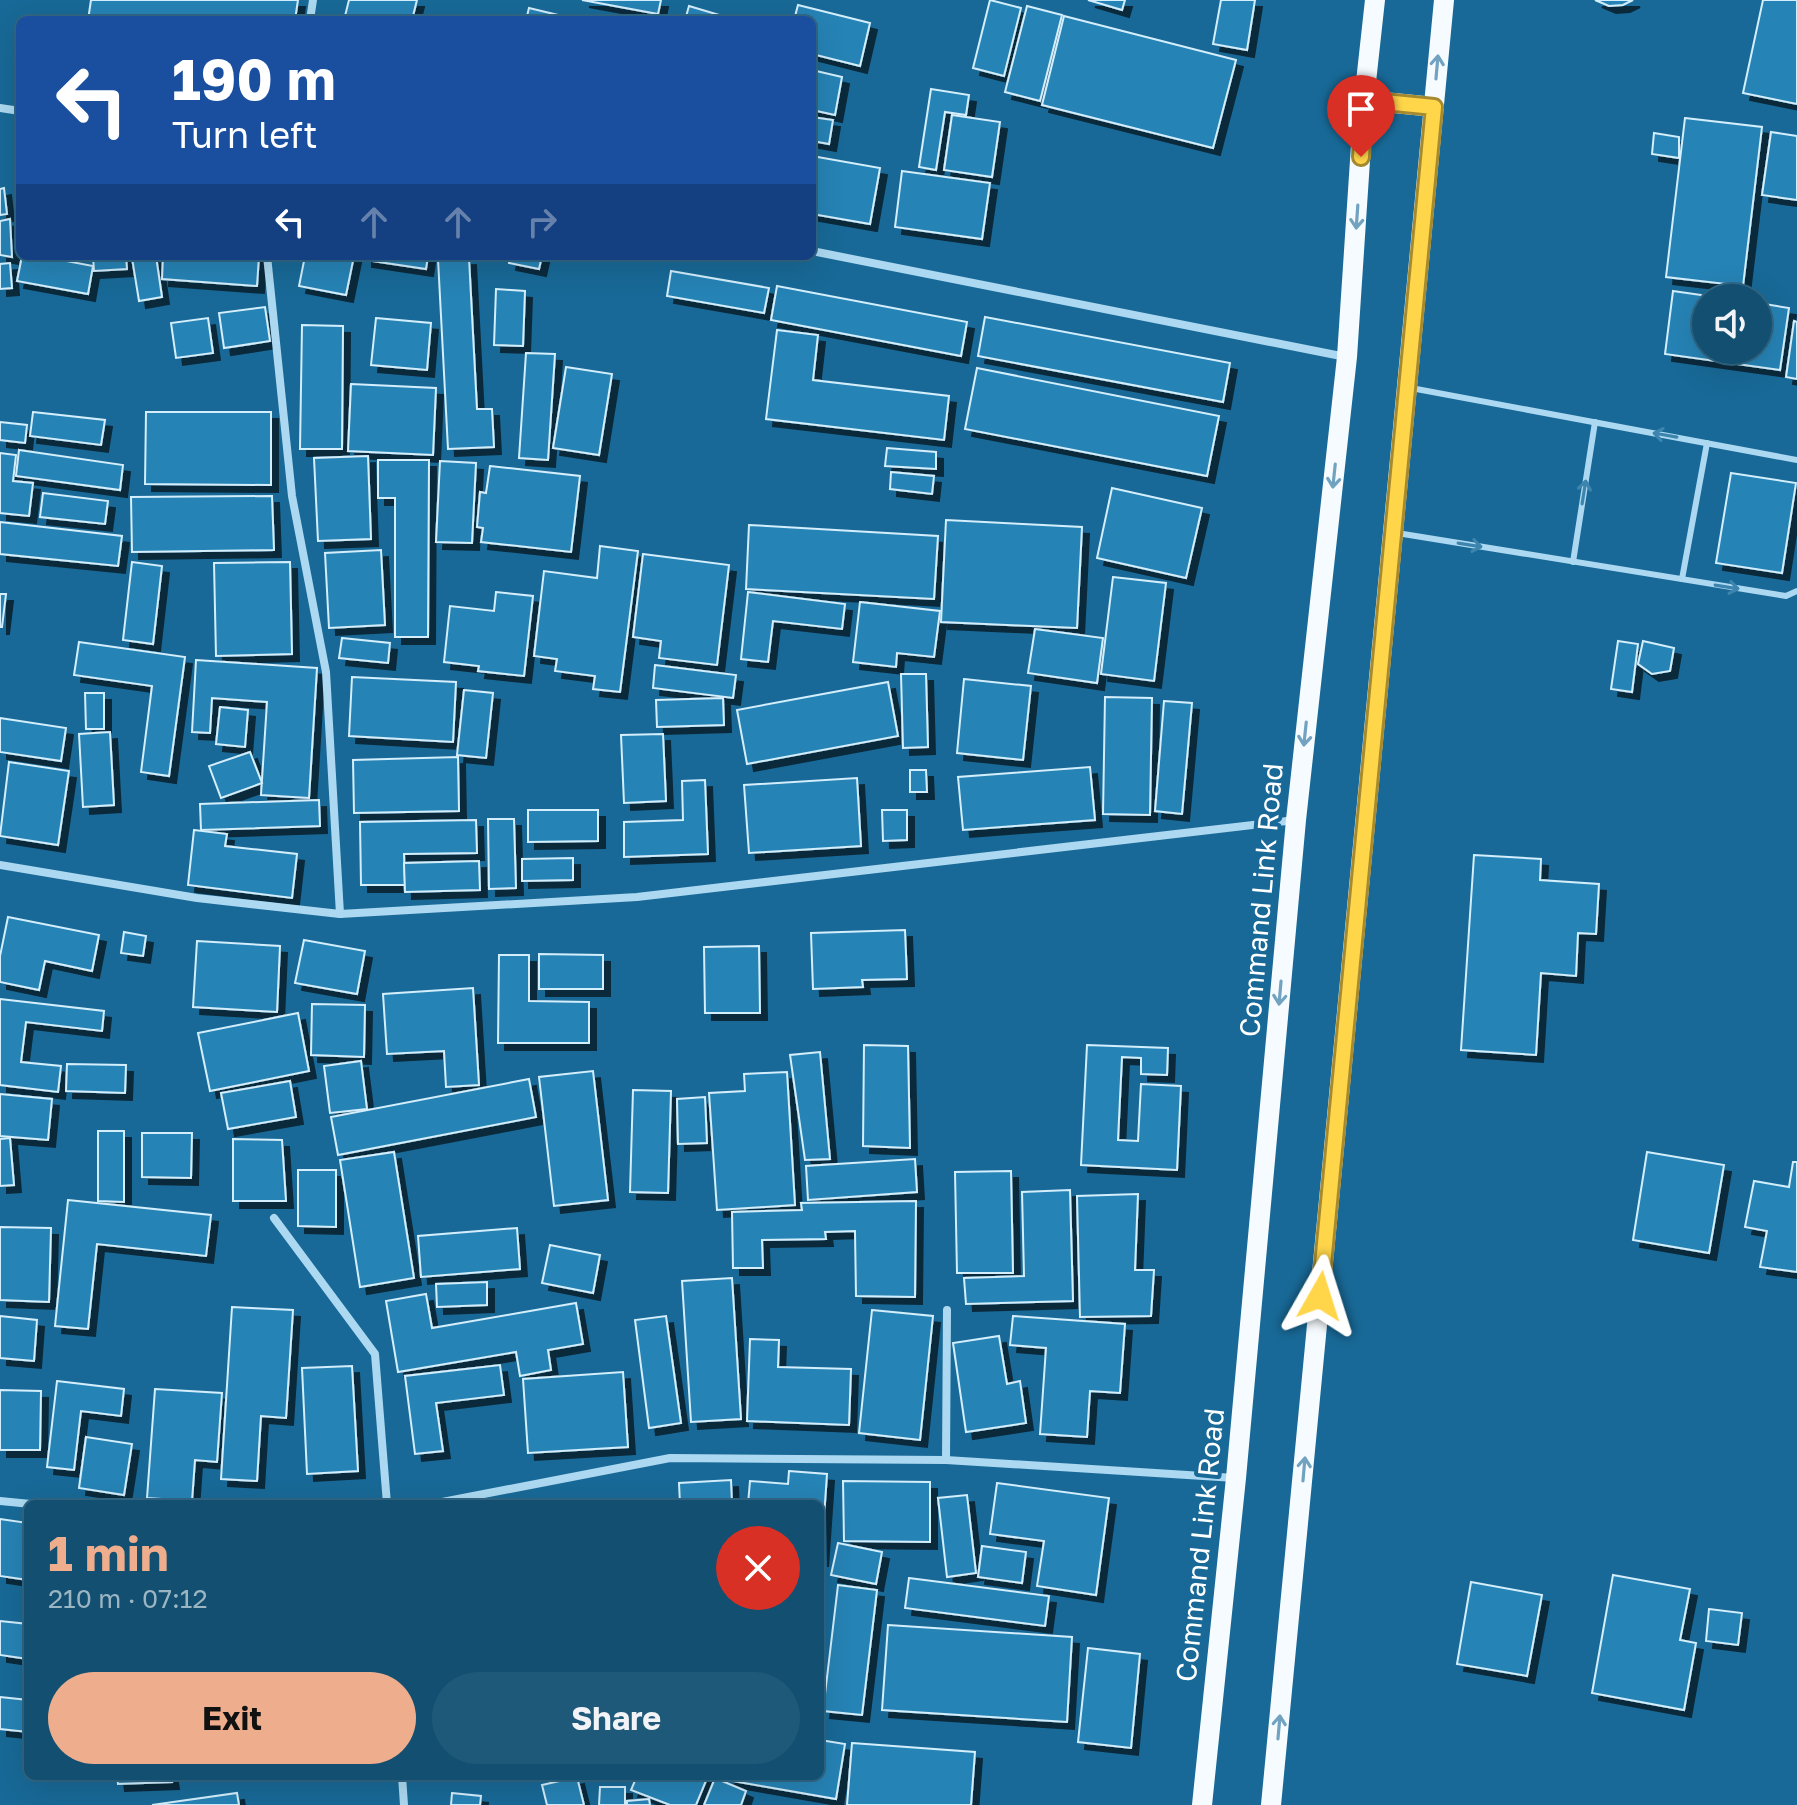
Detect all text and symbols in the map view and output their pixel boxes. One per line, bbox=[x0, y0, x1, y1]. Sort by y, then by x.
text: 190 m bbox=[172, 45, 336, 112]
icon: left bbox=[40, 48, 144, 152]
one-way arrow bbox=[1430, 54, 1445, 81]
pin bbox=[1327, 75, 1395, 157]
icon: arrive bbox=[1339, 87, 1383, 131]
text: Turn left bbox=[172, 113, 318, 156]
icon: left bbox=[268, 200, 312, 244]
icon: ahead bbox=[352, 200, 396, 244]
icon: ahead bbox=[436, 200, 480, 244]
icon: right bbox=[520, 200, 564, 244]
one-way arrow bbox=[1349, 203, 1364, 230]
map controls bbox=[1692, 284, 1772, 364]
button: sound bbox=[1692, 284, 1772, 364]
one-way arrow bbox=[1653, 426, 1679, 441]
one-way arrow bbox=[1326, 463, 1341, 488]
one-way arrow bbox=[1577, 480, 1592, 505]
one-way arrow bbox=[1457, 539, 1482, 554]
one-way arrow bbox=[1714, 580, 1739, 595]
one-way arrow bbox=[1298, 721, 1313, 747]
street label: Command Link Road bbox=[1232, 762, 1289, 1038]
one-way arrow bbox=[1272, 979, 1287, 1006]
position arrow bbox=[1278, 1254, 1362, 1338]
street label: Command Link Road bbox=[1169, 1407, 1230, 1683]
one-way arrow bbox=[1296, 1456, 1311, 1482]
text: 1 min bbox=[48, 1524, 169, 1582]
button: close bbox=[716, 1526, 800, 1610]
text: 210 m · 07:12 bbox=[48, 1583, 208, 1614]
button: Exit bbox=[48, 1672, 416, 1764]
button: Share bbox=[432, 1672, 800, 1764]
one-way arrow bbox=[1271, 1714, 1286, 1741]

